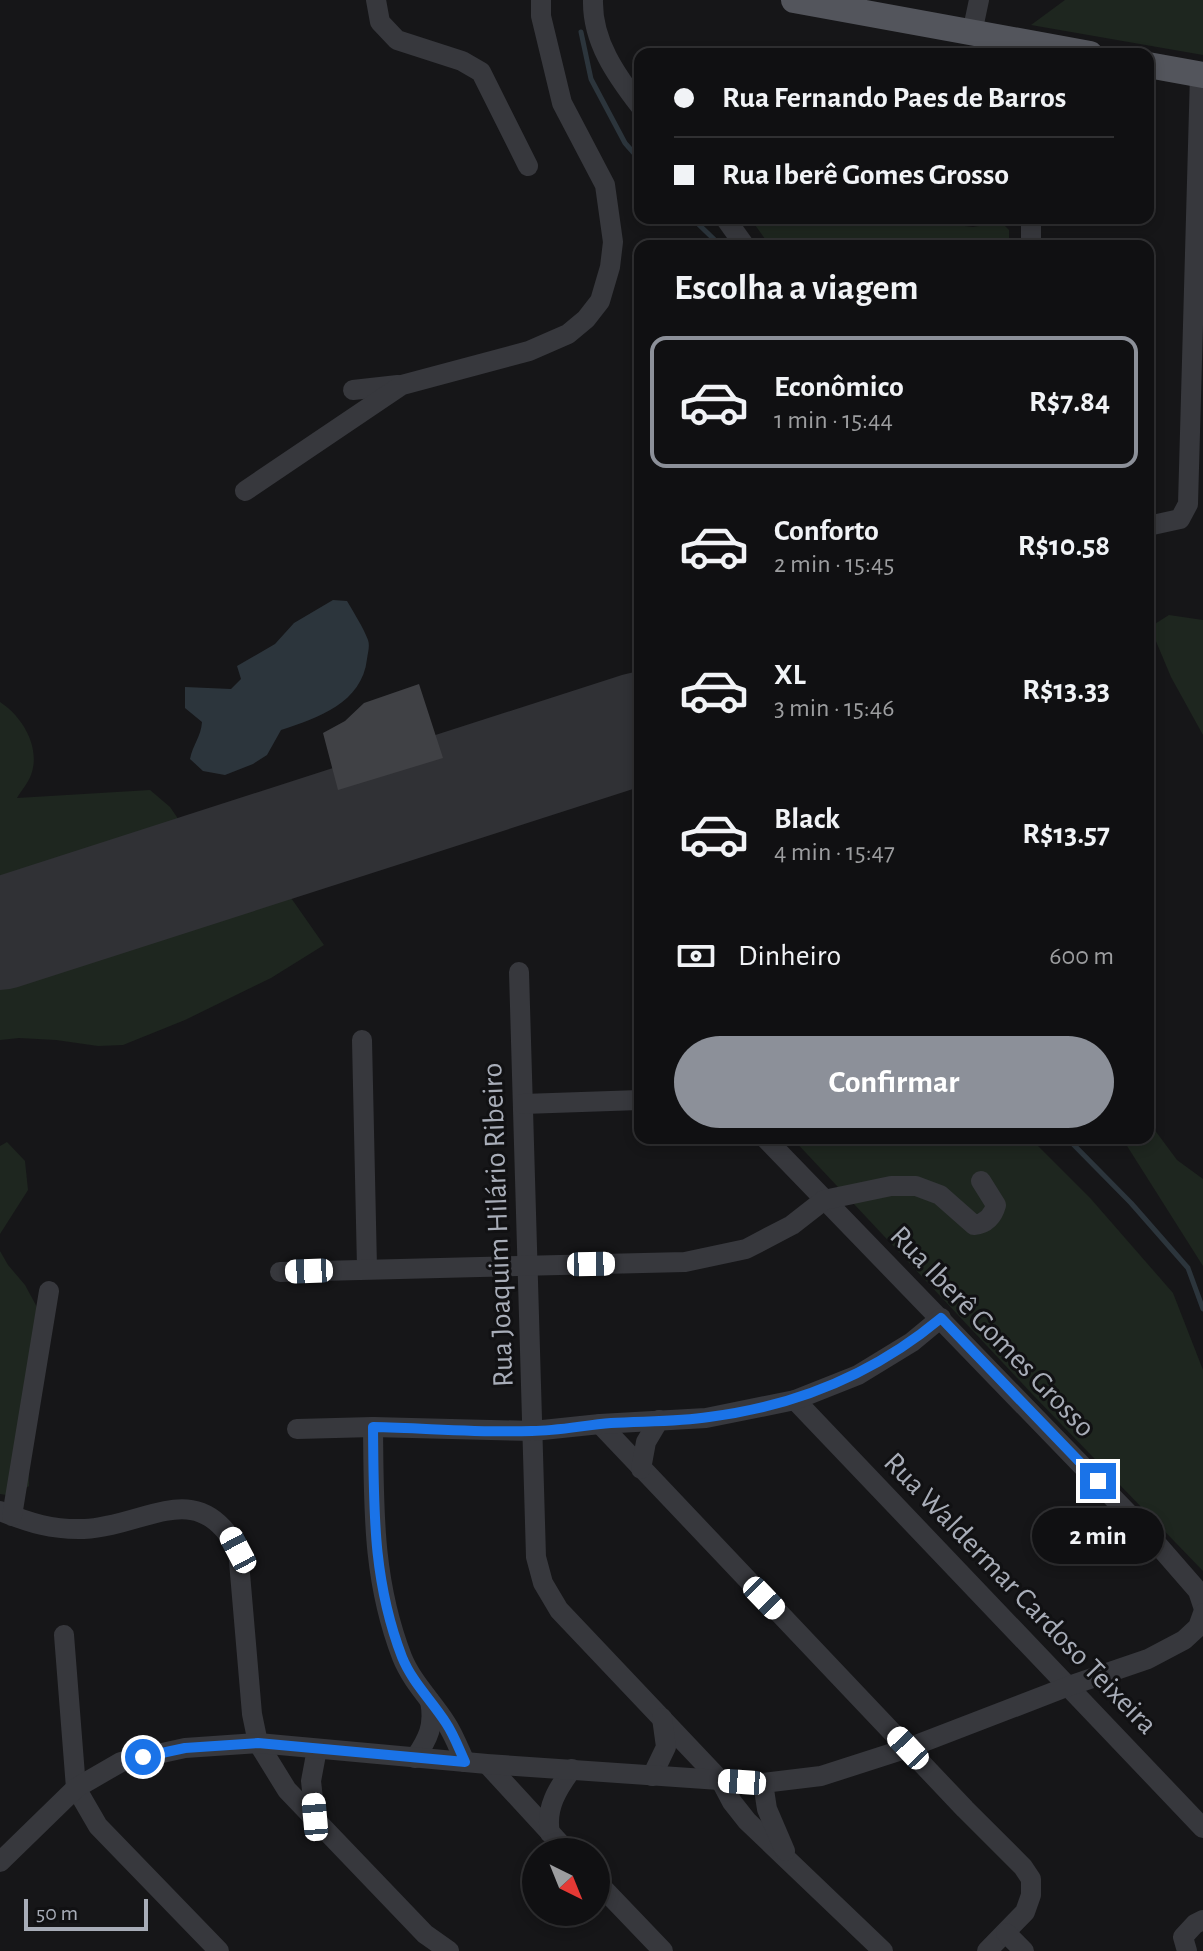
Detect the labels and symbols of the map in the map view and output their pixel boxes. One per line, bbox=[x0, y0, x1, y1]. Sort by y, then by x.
street label: Rua Joaquim Hilário Ribeiro bbox=[477, 1062, 519, 1388]
street label: Rua Iberê Gomes Grosso bbox=[884, 1220, 1100, 1443]
car bbox=[567, 1252, 615, 1276]
car bbox=[285, 1258, 333, 1284]
street label: Rua Waldermar Cardoso Teixeira bbox=[878, 1447, 1163, 1740]
route end bbox=[1080, 1463, 1116, 1499]
callout: 2 min bbox=[1032, 1509, 1164, 1565]
car bbox=[216, 1523, 260, 1577]
car bbox=[739, 1572, 789, 1624]
car bbox=[883, 1722, 933, 1774]
route start bbox=[125, 1739, 161, 1775]
car bbox=[717, 1768, 767, 1796]
car bbox=[301, 1792, 329, 1842]
north arrow bbox=[522, 1838, 610, 1926]
scale bar bbox=[24, 1895, 148, 1931]

